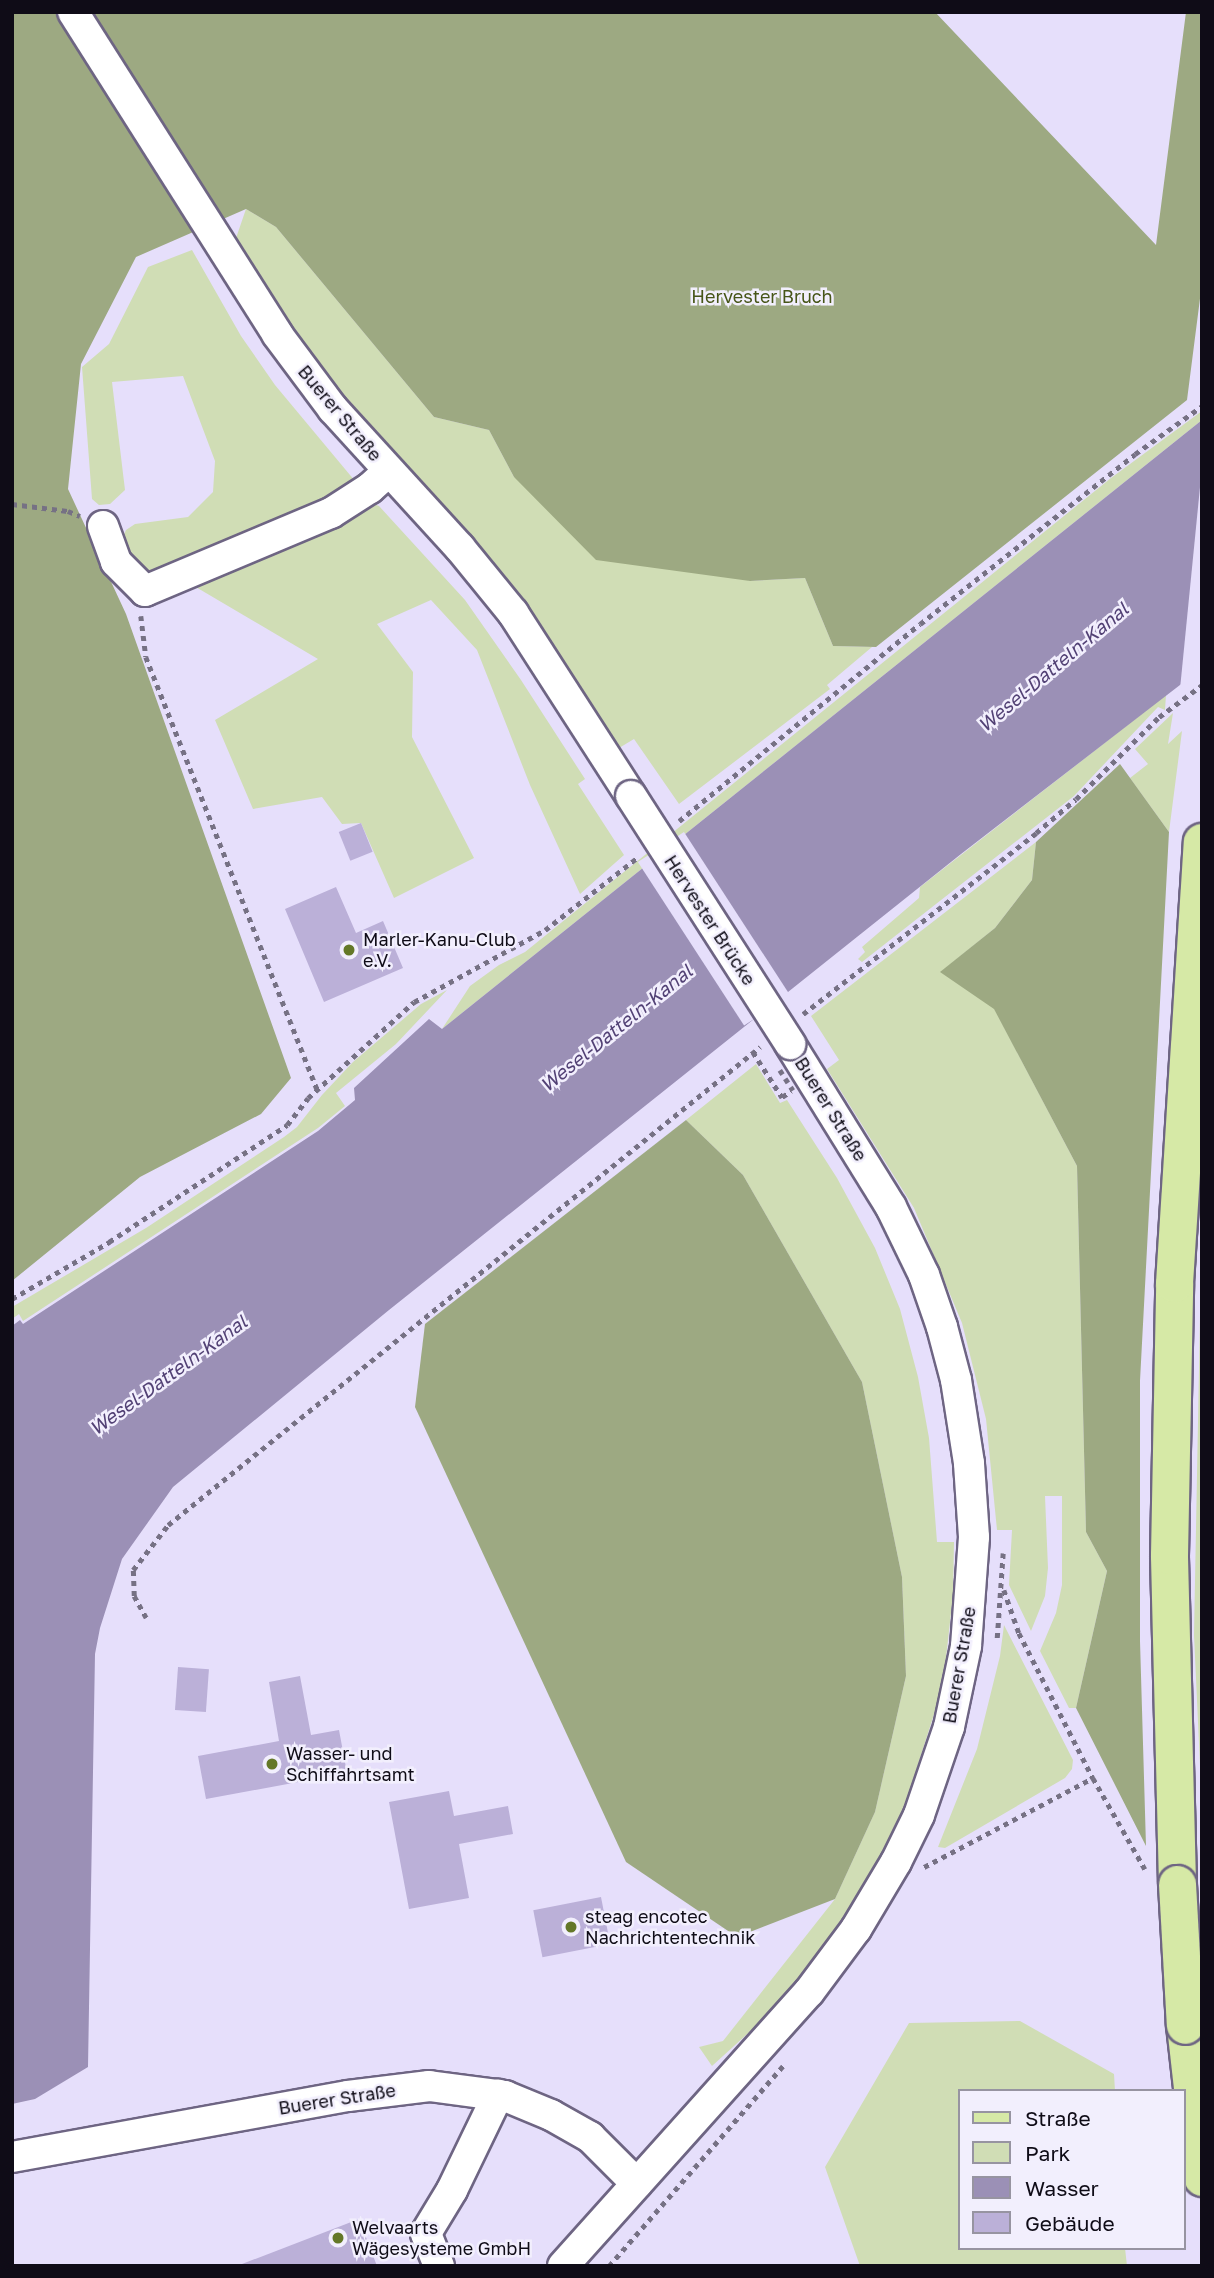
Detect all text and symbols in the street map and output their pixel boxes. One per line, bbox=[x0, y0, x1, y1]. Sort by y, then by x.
park label: Hervester Bruch bbox=[691, 285, 833, 307]
street label: Buerer Straße bbox=[294, 361, 386, 465]
water label: Wesel-Datteln-Kanal bbox=[973, 597, 1133, 737]
street label: Hervester Brücke bbox=[660, 851, 760, 989]
place label: Marler-Kanu-Club e.V. bbox=[363, 929, 516, 972]
marker: Marler-Kanu-Club e.V. bbox=[341, 942, 357, 958]
water label: Wesel-Datteln-Kanal bbox=[535, 960, 697, 1096]
street label: Buerer Straße bbox=[790, 1053, 872, 1165]
water label: Wesel-Datteln-Kanal bbox=[85, 1310, 251, 1440]
street label: Buerer Straße bbox=[938, 1605, 980, 1725]
place label: Wasser- und Schiffahrtsamt bbox=[286, 1743, 415, 1786]
marker: Wasser- und Schiffahrtsamt bbox=[264, 1756, 280, 1772]
place label: steag encotec Nachrichtentechnik bbox=[585, 1906, 755, 1948]
marker: steag encotec Nachrichtentechnik bbox=[563, 1919, 579, 1935]
street label: Buerer Straße bbox=[277, 2079, 397, 2119]
legend bbox=[958, 2089, 1186, 2250]
text: Straße bbox=[1025, 2105, 1091, 2131]
text: Park bbox=[1025, 2140, 1070, 2166]
text: Wasser bbox=[1025, 2175, 1099, 2201]
text: Gebäude bbox=[1025, 2210, 1115, 2236]
place label: Welvaarts Wägesysteme GmbH bbox=[352, 2217, 531, 2260]
marker: Welvaarts Wägesysteme GmbH bbox=[330, 2230, 346, 2246]

